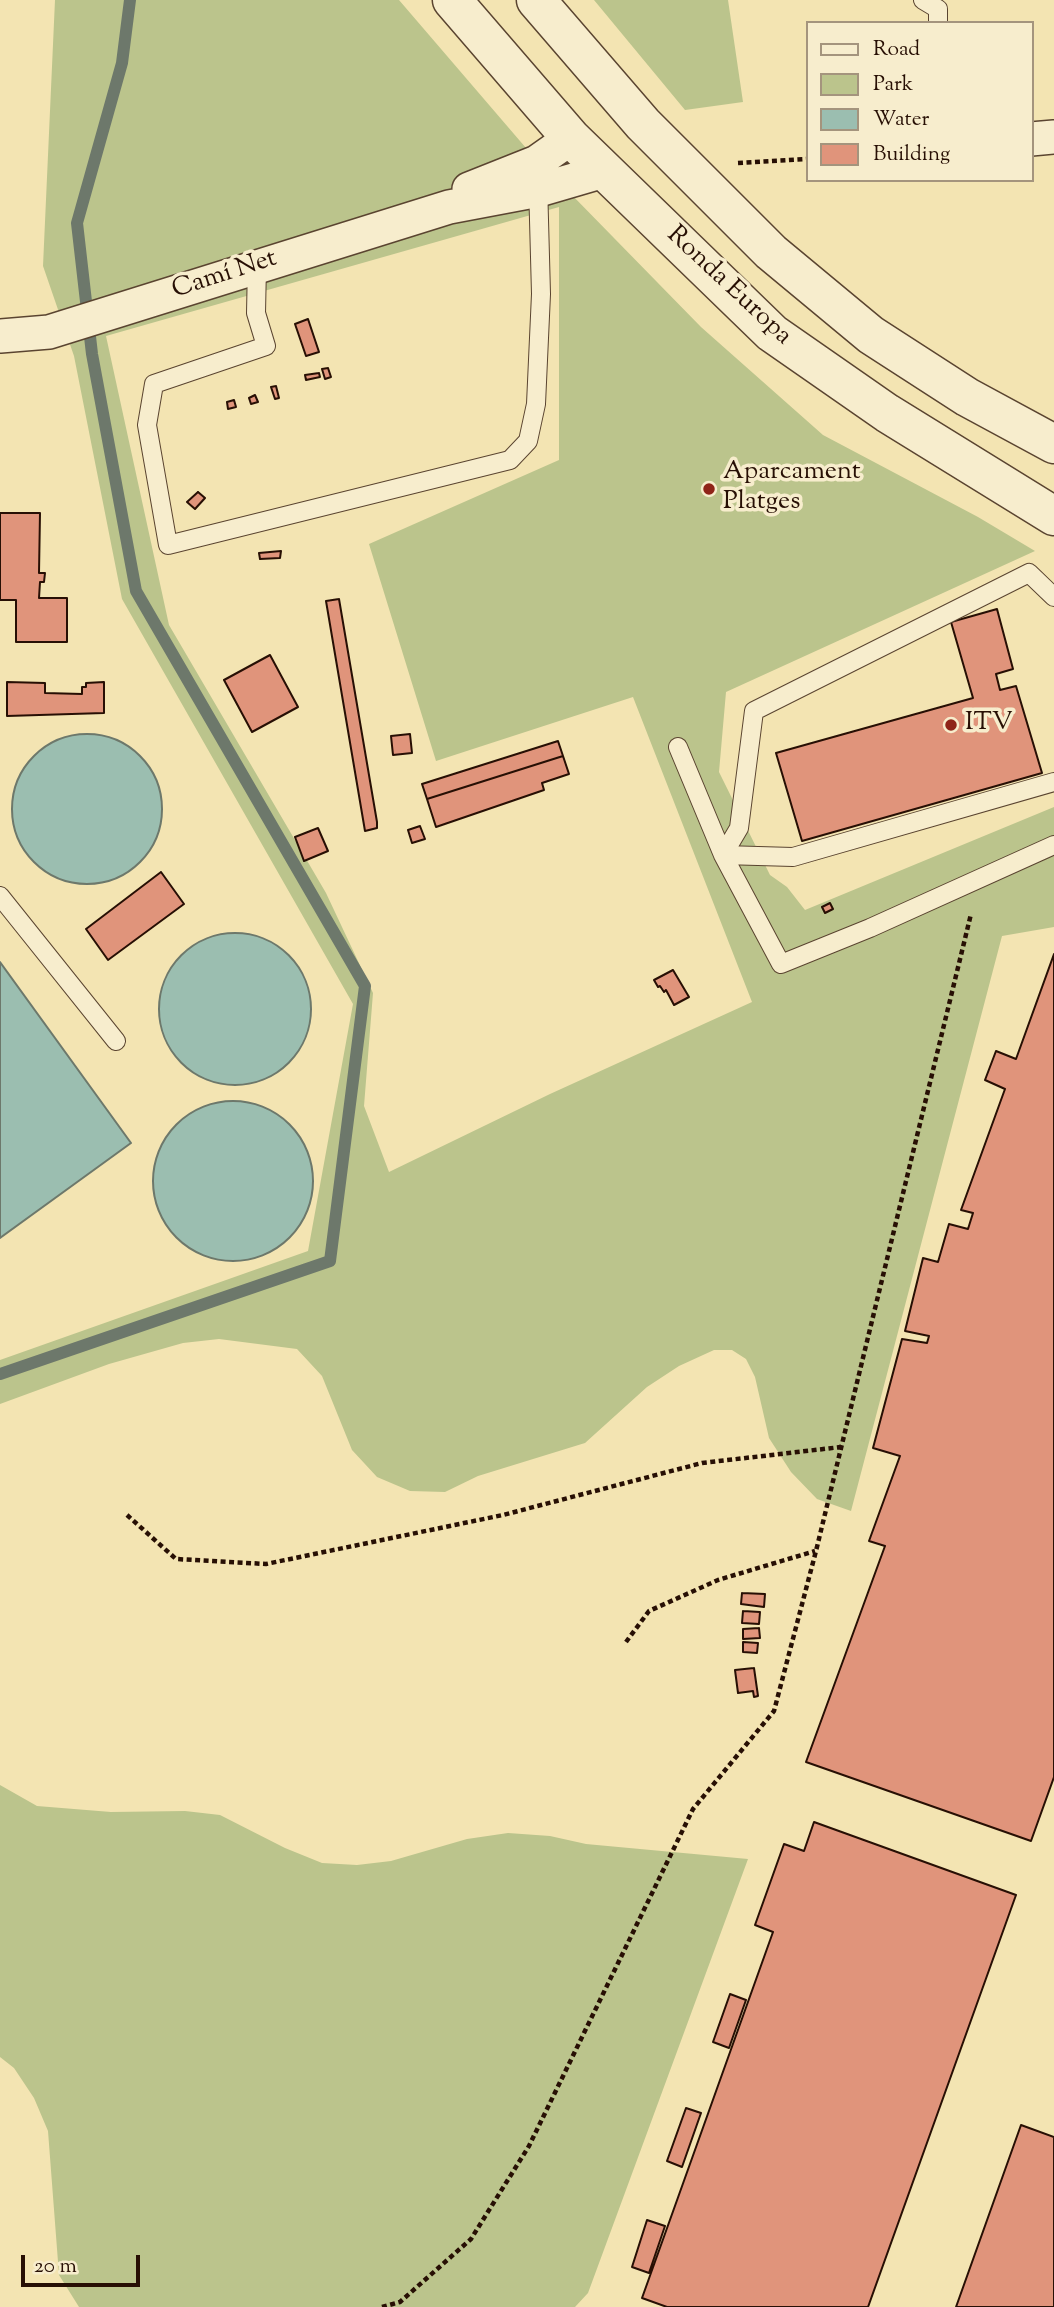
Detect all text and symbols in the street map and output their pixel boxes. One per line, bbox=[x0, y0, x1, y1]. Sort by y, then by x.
legend bbox=[806, 21, 1033, 182]
text: Road bbox=[873, 35, 920, 65]
text: Park bbox=[873, 70, 913, 100]
text: Water bbox=[873, 105, 929, 135]
text: Building bbox=[873, 140, 950, 170]
street label: Ronda Europa bbox=[659, 221, 797, 353]
street label: Camí Net bbox=[169, 244, 281, 308]
place label: Aparcament Platges bbox=[723, 458, 861, 520]
marker: Aparcament Platges bbox=[701, 481, 717, 497]
place label: ITV bbox=[965, 709, 1013, 741]
marker: ITV bbox=[943, 717, 959, 733]
scale bar bbox=[24, 2240, 144, 2284]
text: 20 m bbox=[34, 2252, 77, 2282]

